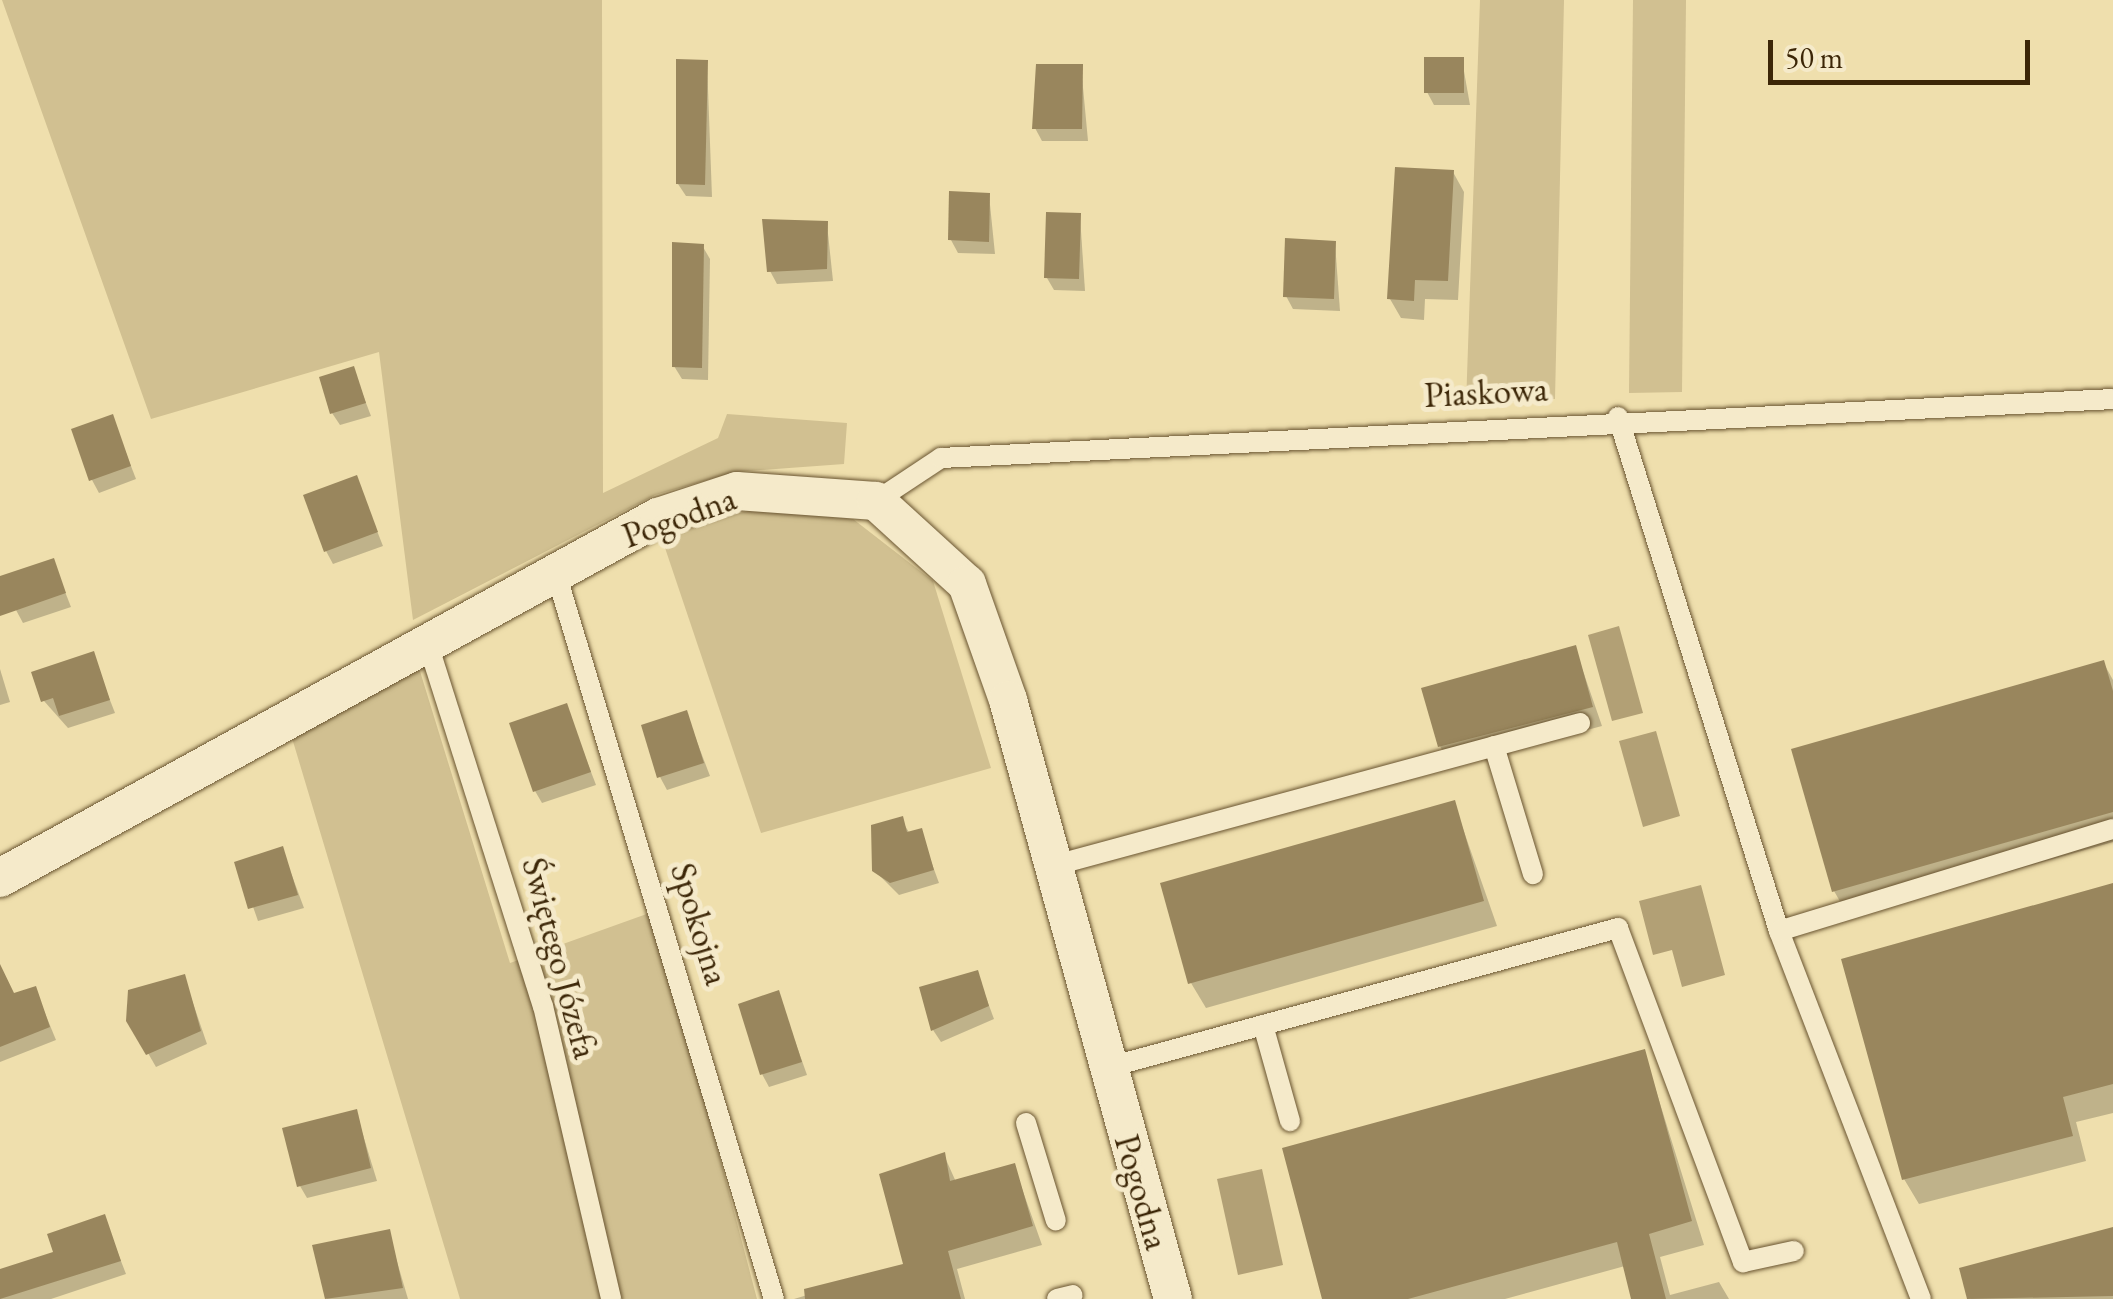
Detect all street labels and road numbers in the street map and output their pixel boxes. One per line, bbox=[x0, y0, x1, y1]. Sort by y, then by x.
street label: Piaskowa bbox=[1423, 368, 1549, 416]
street label: Pogodna bbox=[617, 477, 741, 557]
street label: Świętego Józefa bbox=[513, 853, 607, 1063]
street label: Spokojna bbox=[662, 858, 738, 990]
street label: Pogodna bbox=[1106, 1130, 1178, 1254]

